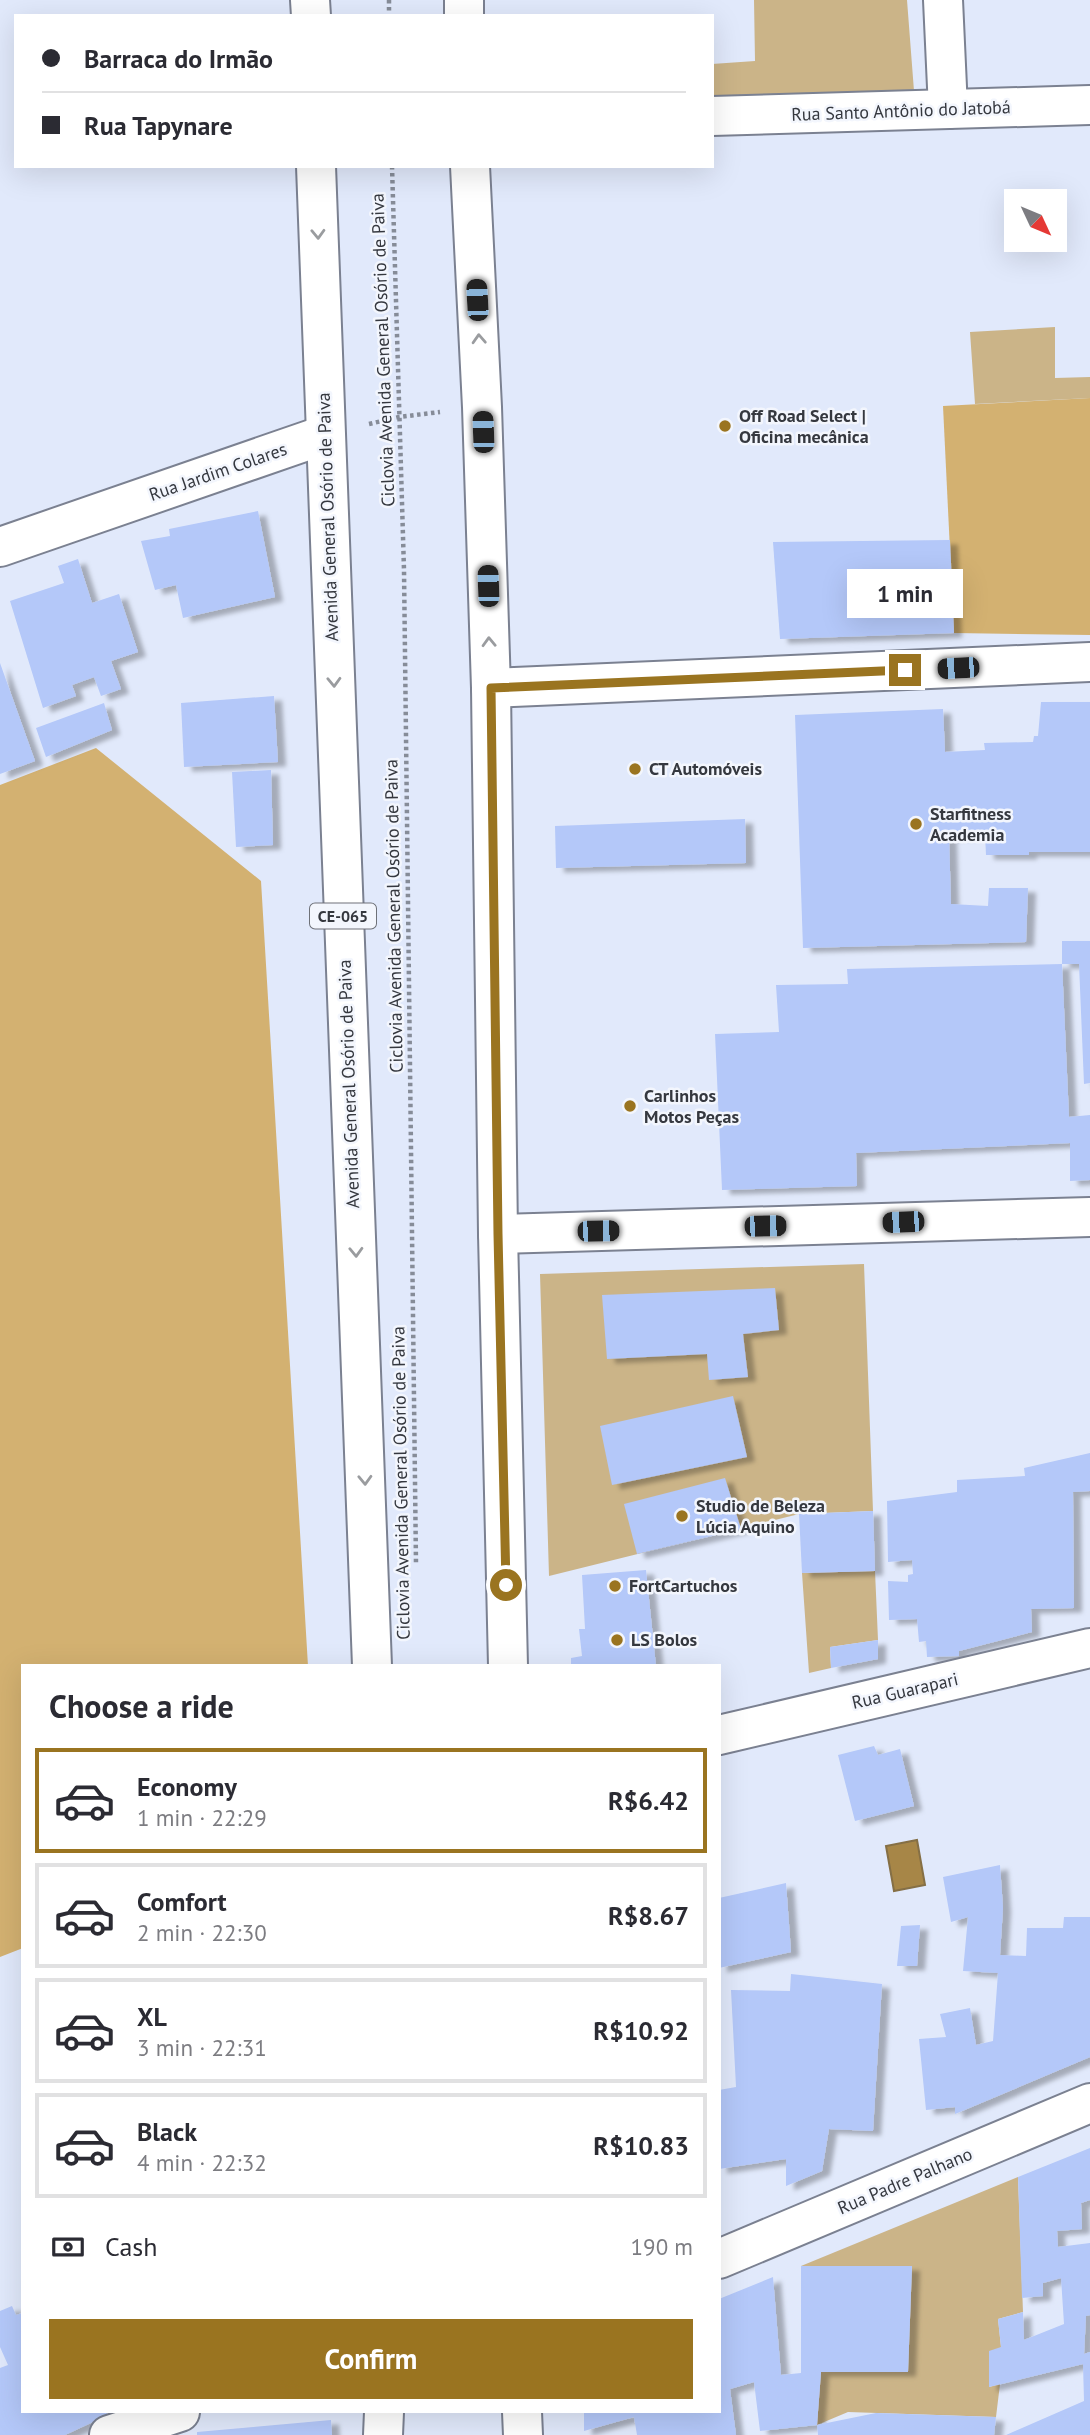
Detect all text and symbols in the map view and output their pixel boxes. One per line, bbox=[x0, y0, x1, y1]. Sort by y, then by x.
text: Barraca do Irmão bbox=[84, 42, 273, 75]
street label: Rua Santo Antônio do Jatobá bbox=[791, 95, 1011, 126]
text: Rua Tapynare bbox=[84, 109, 233, 142]
north arrow bbox=[1004, 189, 1068, 252]
map controls bbox=[1004, 189, 1067, 252]
street label: Ciclovia Avenida General Osório de Paiva bbox=[366, 193, 399, 507]
one-way arrow bbox=[310, 229, 325, 240]
car bbox=[466, 278, 489, 322]
one-way arrow bbox=[471, 333, 486, 344]
street label: Avenida General Osório de Paiva bbox=[312, 392, 343, 642]
place label: Off Road Select | Oficina mecânica bbox=[739, 404, 869, 448]
car bbox=[472, 411, 495, 453]
marker: Off Road Select | Oficina mecânica bbox=[717, 418, 733, 434]
street label: Rua Jardim Colares bbox=[146, 437, 290, 506]
car bbox=[477, 565, 500, 607]
callout: 1 min bbox=[847, 568, 963, 618]
text: 1 min bbox=[877, 579, 933, 608]
one-way arrow bbox=[482, 637, 497, 648]
route end bbox=[889, 654, 921, 686]
car bbox=[937, 656, 980, 680]
one-way arrow bbox=[326, 677, 341, 688]
place label: CT Automóveis bbox=[649, 757, 762, 780]
street label: Ciclovia Avenida General Osório de Paiva bbox=[379, 759, 408, 1073]
marker: CT Automóveis bbox=[627, 761, 643, 777]
place label: Starfitness Academia bbox=[930, 802, 1012, 846]
marker: Starfitness Academia bbox=[908, 816, 924, 832]
road number: CE-065 bbox=[310, 904, 376, 928]
street label: Avenida General Osório de Paiva bbox=[333, 959, 364, 1209]
place label: Carlinhos Motos Peças bbox=[644, 1084, 739, 1128]
marker: Carlinhos Motos Peças bbox=[622, 1098, 638, 1114]
car bbox=[882, 1211, 925, 1233]
car bbox=[744, 1215, 787, 1237]
car bbox=[577, 1220, 620, 1242]
one-way arrow bbox=[348, 1247, 363, 1258]
street label: Ciclovia Avenida General Osório de Paiva bbox=[386, 1326, 415, 1640]
one-way arrow bbox=[357, 1474, 372, 1485]
place label: Studio de Beleza Lúcia Aquino bbox=[696, 1494, 825, 1538]
marker: Studio de Beleza Lúcia Aquino bbox=[674, 1508, 690, 1524]
route start bbox=[490, 1569, 522, 1601]
place label: FortCartuchos bbox=[629, 1574, 738, 1597]
marker: FortCartuchos bbox=[607, 1578, 623, 1594]
place label: LS Bolos bbox=[631, 1628, 698, 1651]
marker: LS Bolos bbox=[609, 1632, 625, 1648]
street label: Rua Guarapari bbox=[850, 1667, 960, 1714]
text: Choose a ride bbox=[49, 1685, 234, 1727]
icon: car bbox=[53, 1769, 116, 1832]
text: Economy bbox=[137, 1770, 237, 1803]
text: R$6.42 bbox=[608, 1784, 689, 1817]
text: 1 min · 22:29 bbox=[137, 1803, 267, 1832]
icon: car bbox=[53, 1884, 116, 1947]
text: Comfort bbox=[137, 1885, 227, 1918]
text: R$8.67 bbox=[608, 1899, 689, 1932]
text: 2 min · 22:30 bbox=[137, 1918, 267, 1947]
icon: car bbox=[53, 1999, 116, 2062]
text: XL bbox=[137, 2000, 167, 2033]
text: R$10.92 bbox=[593, 2014, 689, 2047]
text: 3 min · 22:31 bbox=[137, 2033, 267, 2062]
icon: car bbox=[53, 2114, 116, 2177]
text: Black bbox=[137, 2115, 197, 2148]
text: R$10.83 bbox=[593, 2129, 689, 2162]
street label: Rua Padre Palhano bbox=[834, 2142, 976, 2219]
text: 4 min · 22:32 bbox=[137, 2148, 267, 2177]
icon: cash bbox=[49, 2228, 87, 2266]
text: Cash bbox=[105, 2230, 157, 2263]
text: 190 m bbox=[631, 2232, 693, 2261]
button: Confirm bbox=[49, 2319, 693, 2399]

